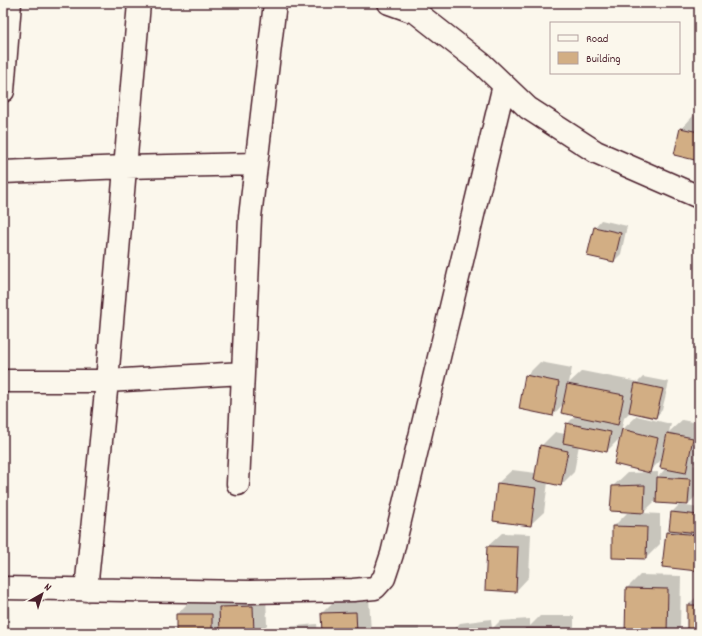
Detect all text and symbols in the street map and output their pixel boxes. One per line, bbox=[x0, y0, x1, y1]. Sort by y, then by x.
legend bbox=[550, 22, 680, 74]
text: Road bbox=[586, 31, 608, 48]
text: Building bbox=[586, 51, 621, 68]
north arrow bbox=[22, 574, 62, 614]
text: N bbox=[40, 580, 55, 596]

